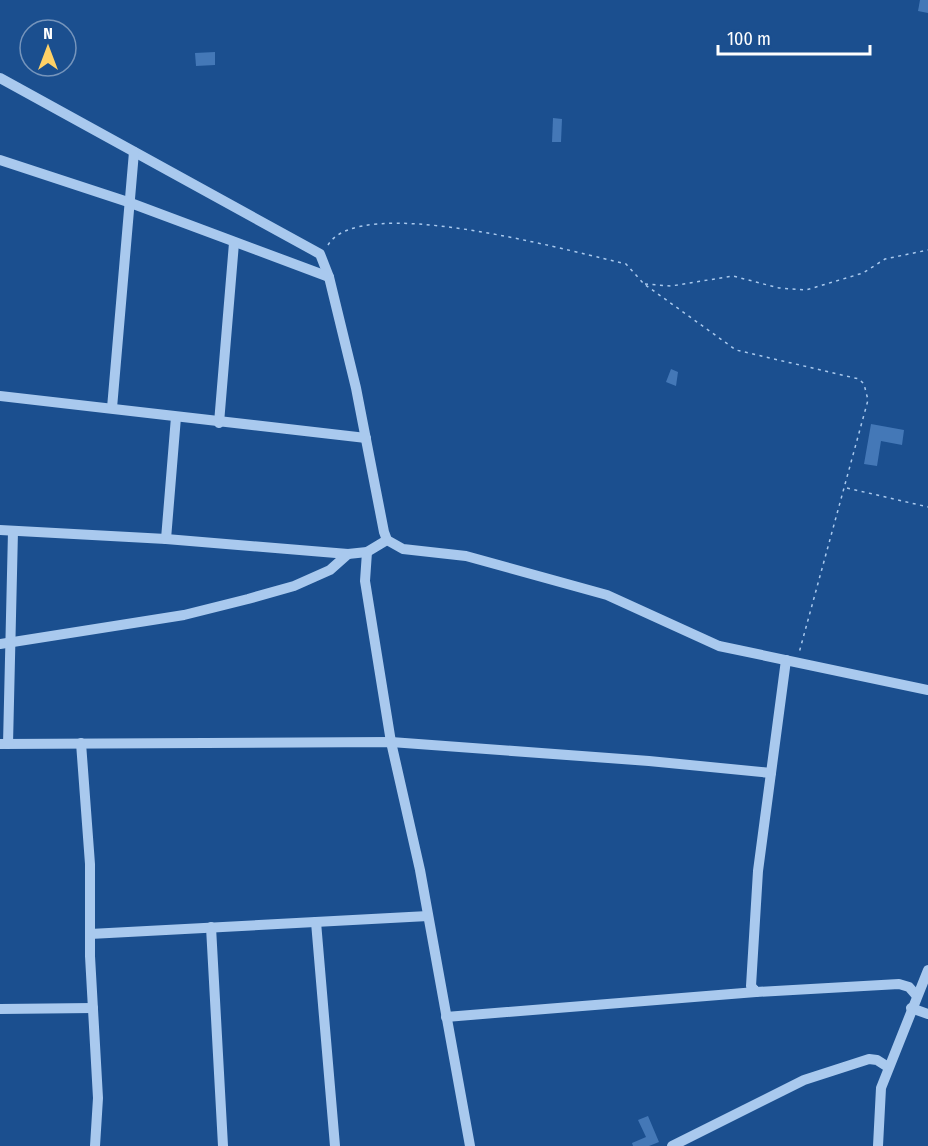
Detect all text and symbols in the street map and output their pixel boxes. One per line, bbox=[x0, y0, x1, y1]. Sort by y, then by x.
north arrow bbox=[18, 18, 78, 78]
scale bar bbox=[718, 18, 870, 56]
text: N bbox=[43, 24, 53, 43]
text: 100 m bbox=[727, 28, 771, 50]

